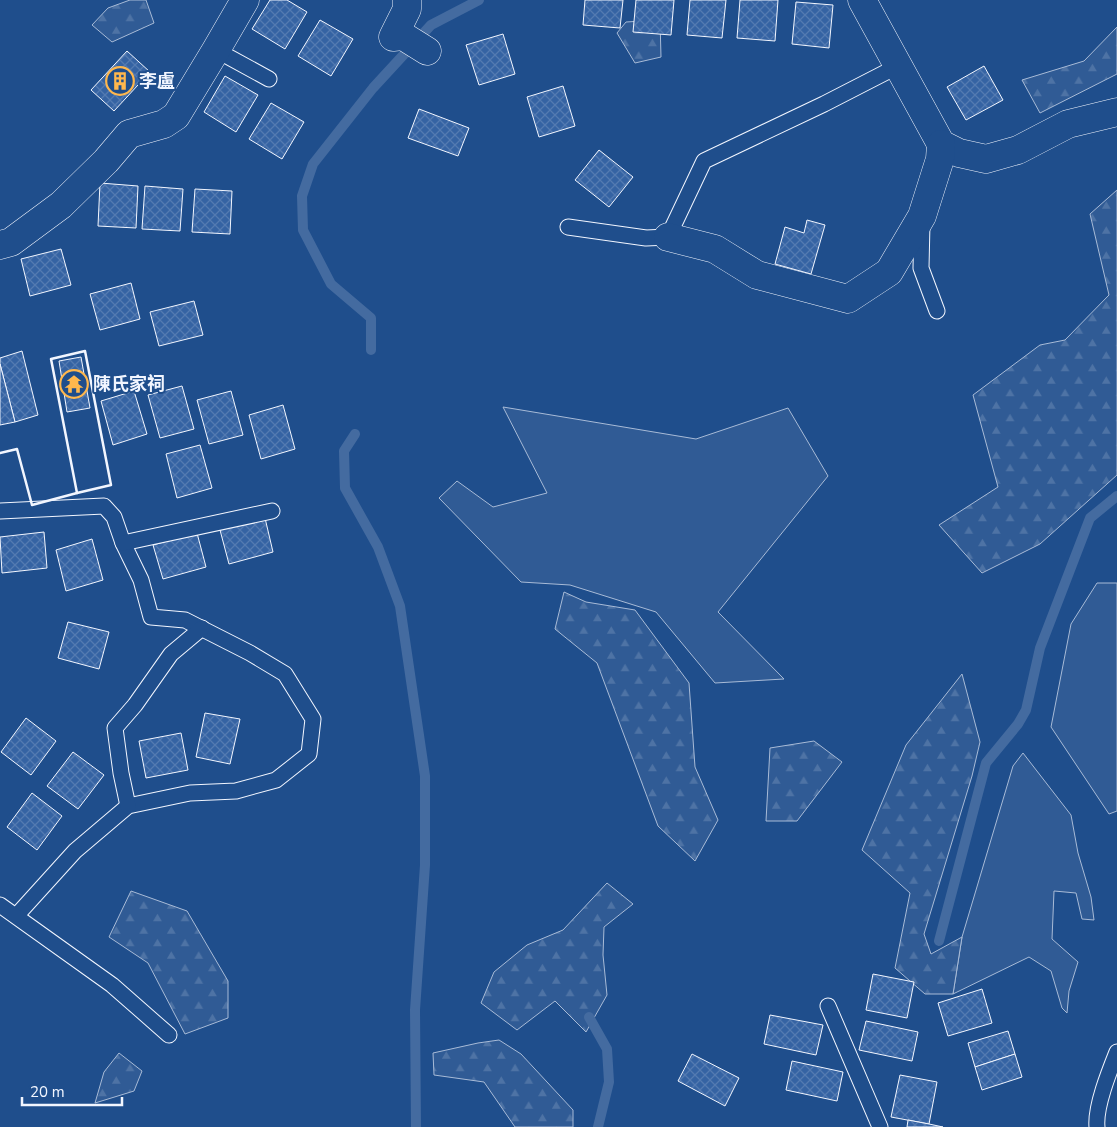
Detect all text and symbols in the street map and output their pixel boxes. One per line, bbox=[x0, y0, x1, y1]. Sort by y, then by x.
building icon: 李盧 bbox=[105, 66, 135, 96]
place label: 李盧 bbox=[139, 69, 175, 93]
temple icon: 陳氏家祠 bbox=[59, 369, 89, 399]
place label: 陳氏家祠 bbox=[93, 372, 165, 396]
scale bar bbox=[22, 1074, 122, 1106]
text: 20 m bbox=[30, 1082, 65, 1102]

